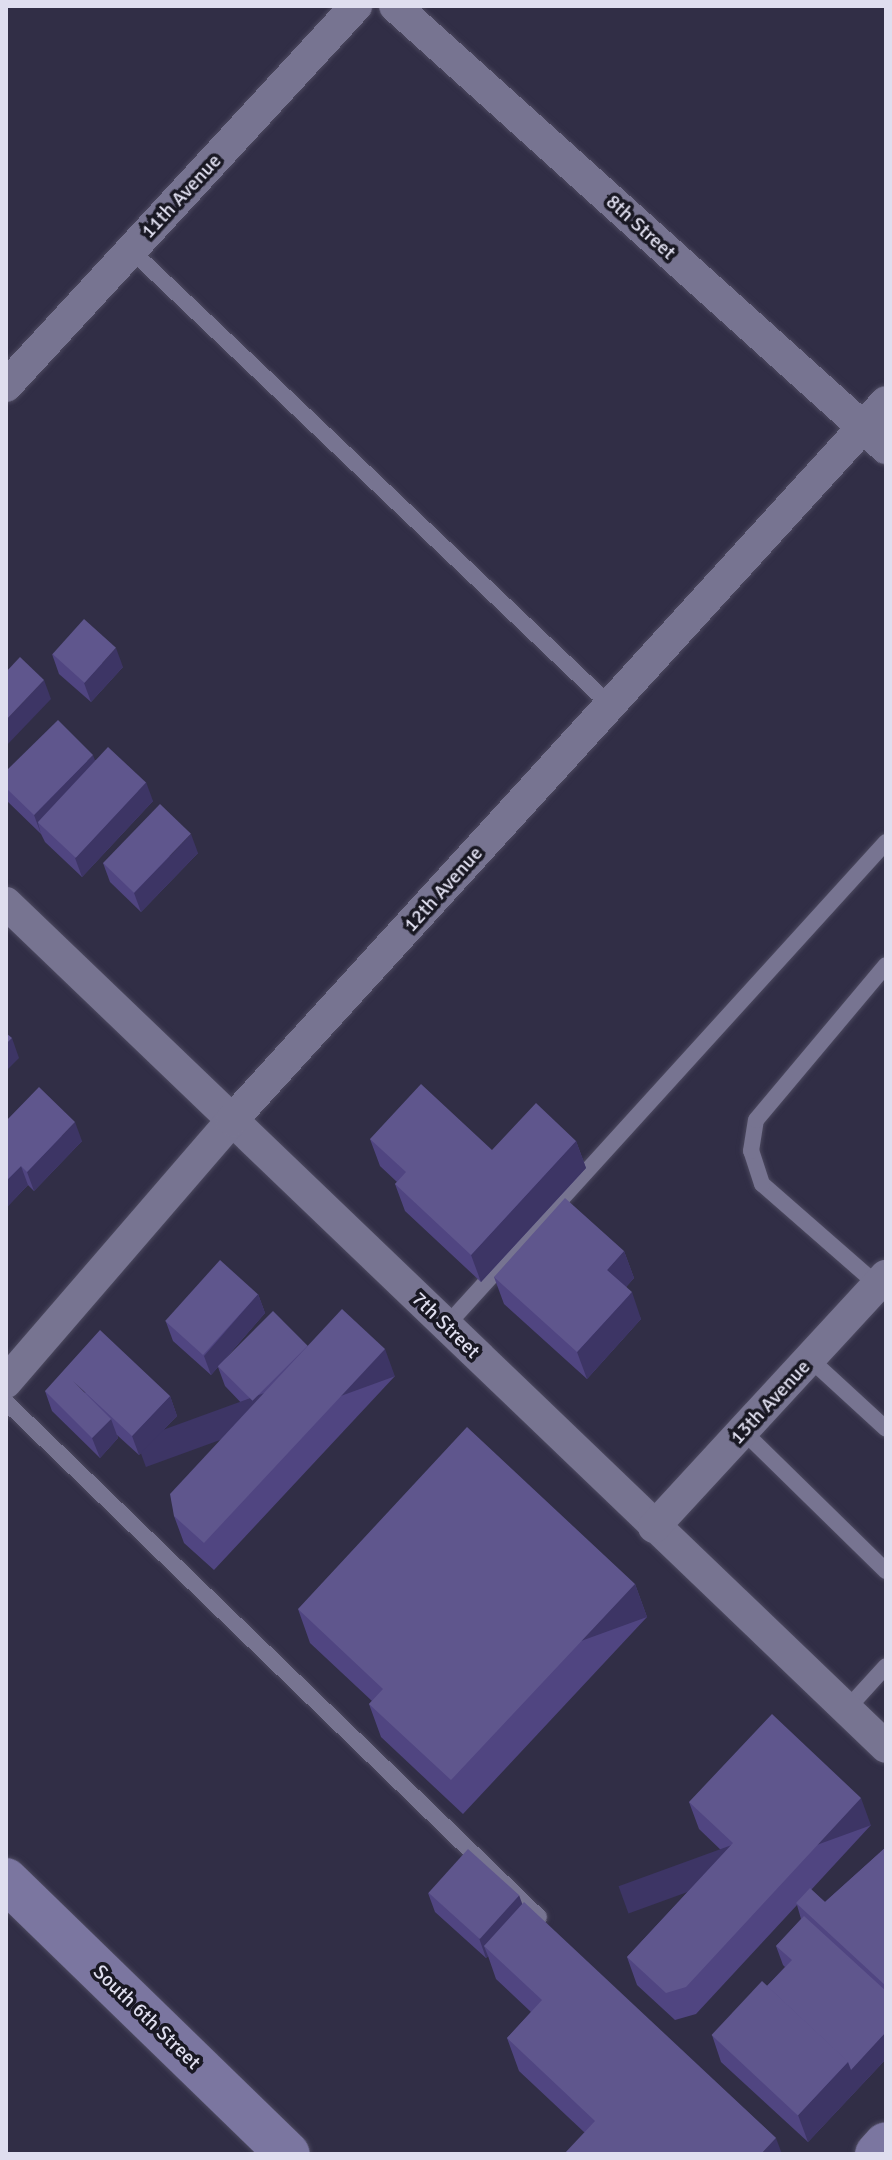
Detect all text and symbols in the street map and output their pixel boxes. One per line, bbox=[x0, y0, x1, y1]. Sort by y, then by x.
street label: 11th Avenue bbox=[136, 149, 226, 243]
street label: 8th Street bbox=[601, 190, 681, 264]
street label: 12th Avenue bbox=[398, 841, 488, 937]
street label: 7th Street bbox=[407, 1287, 485, 1363]
street label: 13th Avenue bbox=[725, 1355, 815, 1449]
street label: South 6th Street bbox=[88, 1960, 206, 2074]

